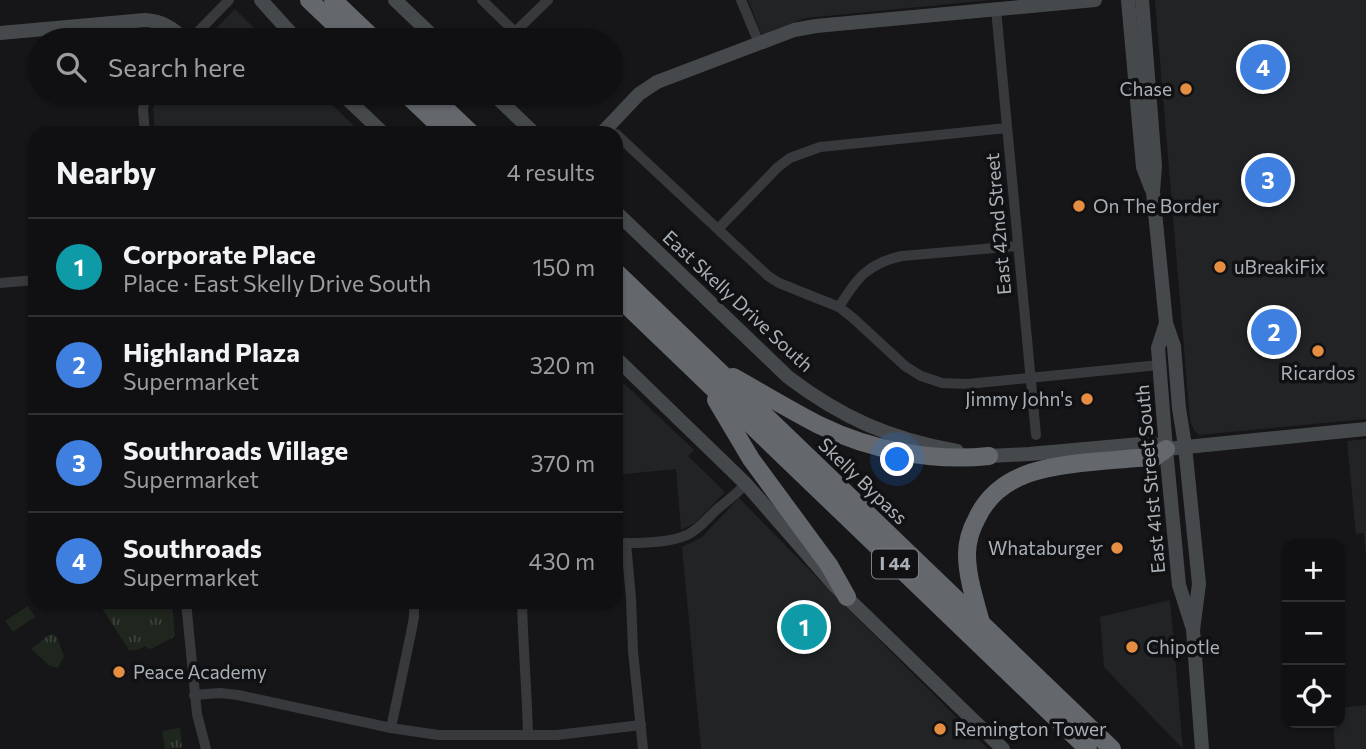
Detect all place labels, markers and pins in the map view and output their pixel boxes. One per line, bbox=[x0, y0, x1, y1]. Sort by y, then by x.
pin: 4 bbox=[1240, 41, 1286, 93]
place label: Chase bbox=[1119, 77, 1172, 100]
marker: Chase bbox=[1178, 81, 1194, 97]
pin: 3 bbox=[1245, 154, 1291, 206]
place label: On The Border bbox=[1093, 194, 1220, 217]
marker: On The Border bbox=[1071, 198, 1087, 214]
place label: uBreakiFix bbox=[1234, 255, 1325, 278]
marker: uBreakiFix bbox=[1212, 259, 1228, 275]
pin: 2 bbox=[1251, 306, 1297, 358]
marker: Ricardos bbox=[1310, 343, 1326, 359]
place label: Ricardos bbox=[1281, 361, 1356, 384]
place label: Jimmy John's bbox=[965, 387, 1073, 410]
marker: Jimmy John's bbox=[1079, 391, 1095, 407]
place label: Whataburger bbox=[988, 536, 1103, 559]
marker: Whataburger bbox=[1109, 540, 1125, 556]
pin: 1 bbox=[781, 601, 827, 653]
place label: Chipotle bbox=[1146, 635, 1220, 658]
marker: Chipotle bbox=[1124, 639, 1140, 655]
place label: Peace Academy bbox=[133, 660, 267, 683]
marker: Peace Academy bbox=[111, 664, 127, 680]
place label: Remington Tower bbox=[954, 717, 1107, 740]
marker: Remington Tower bbox=[932, 721, 948, 737]

